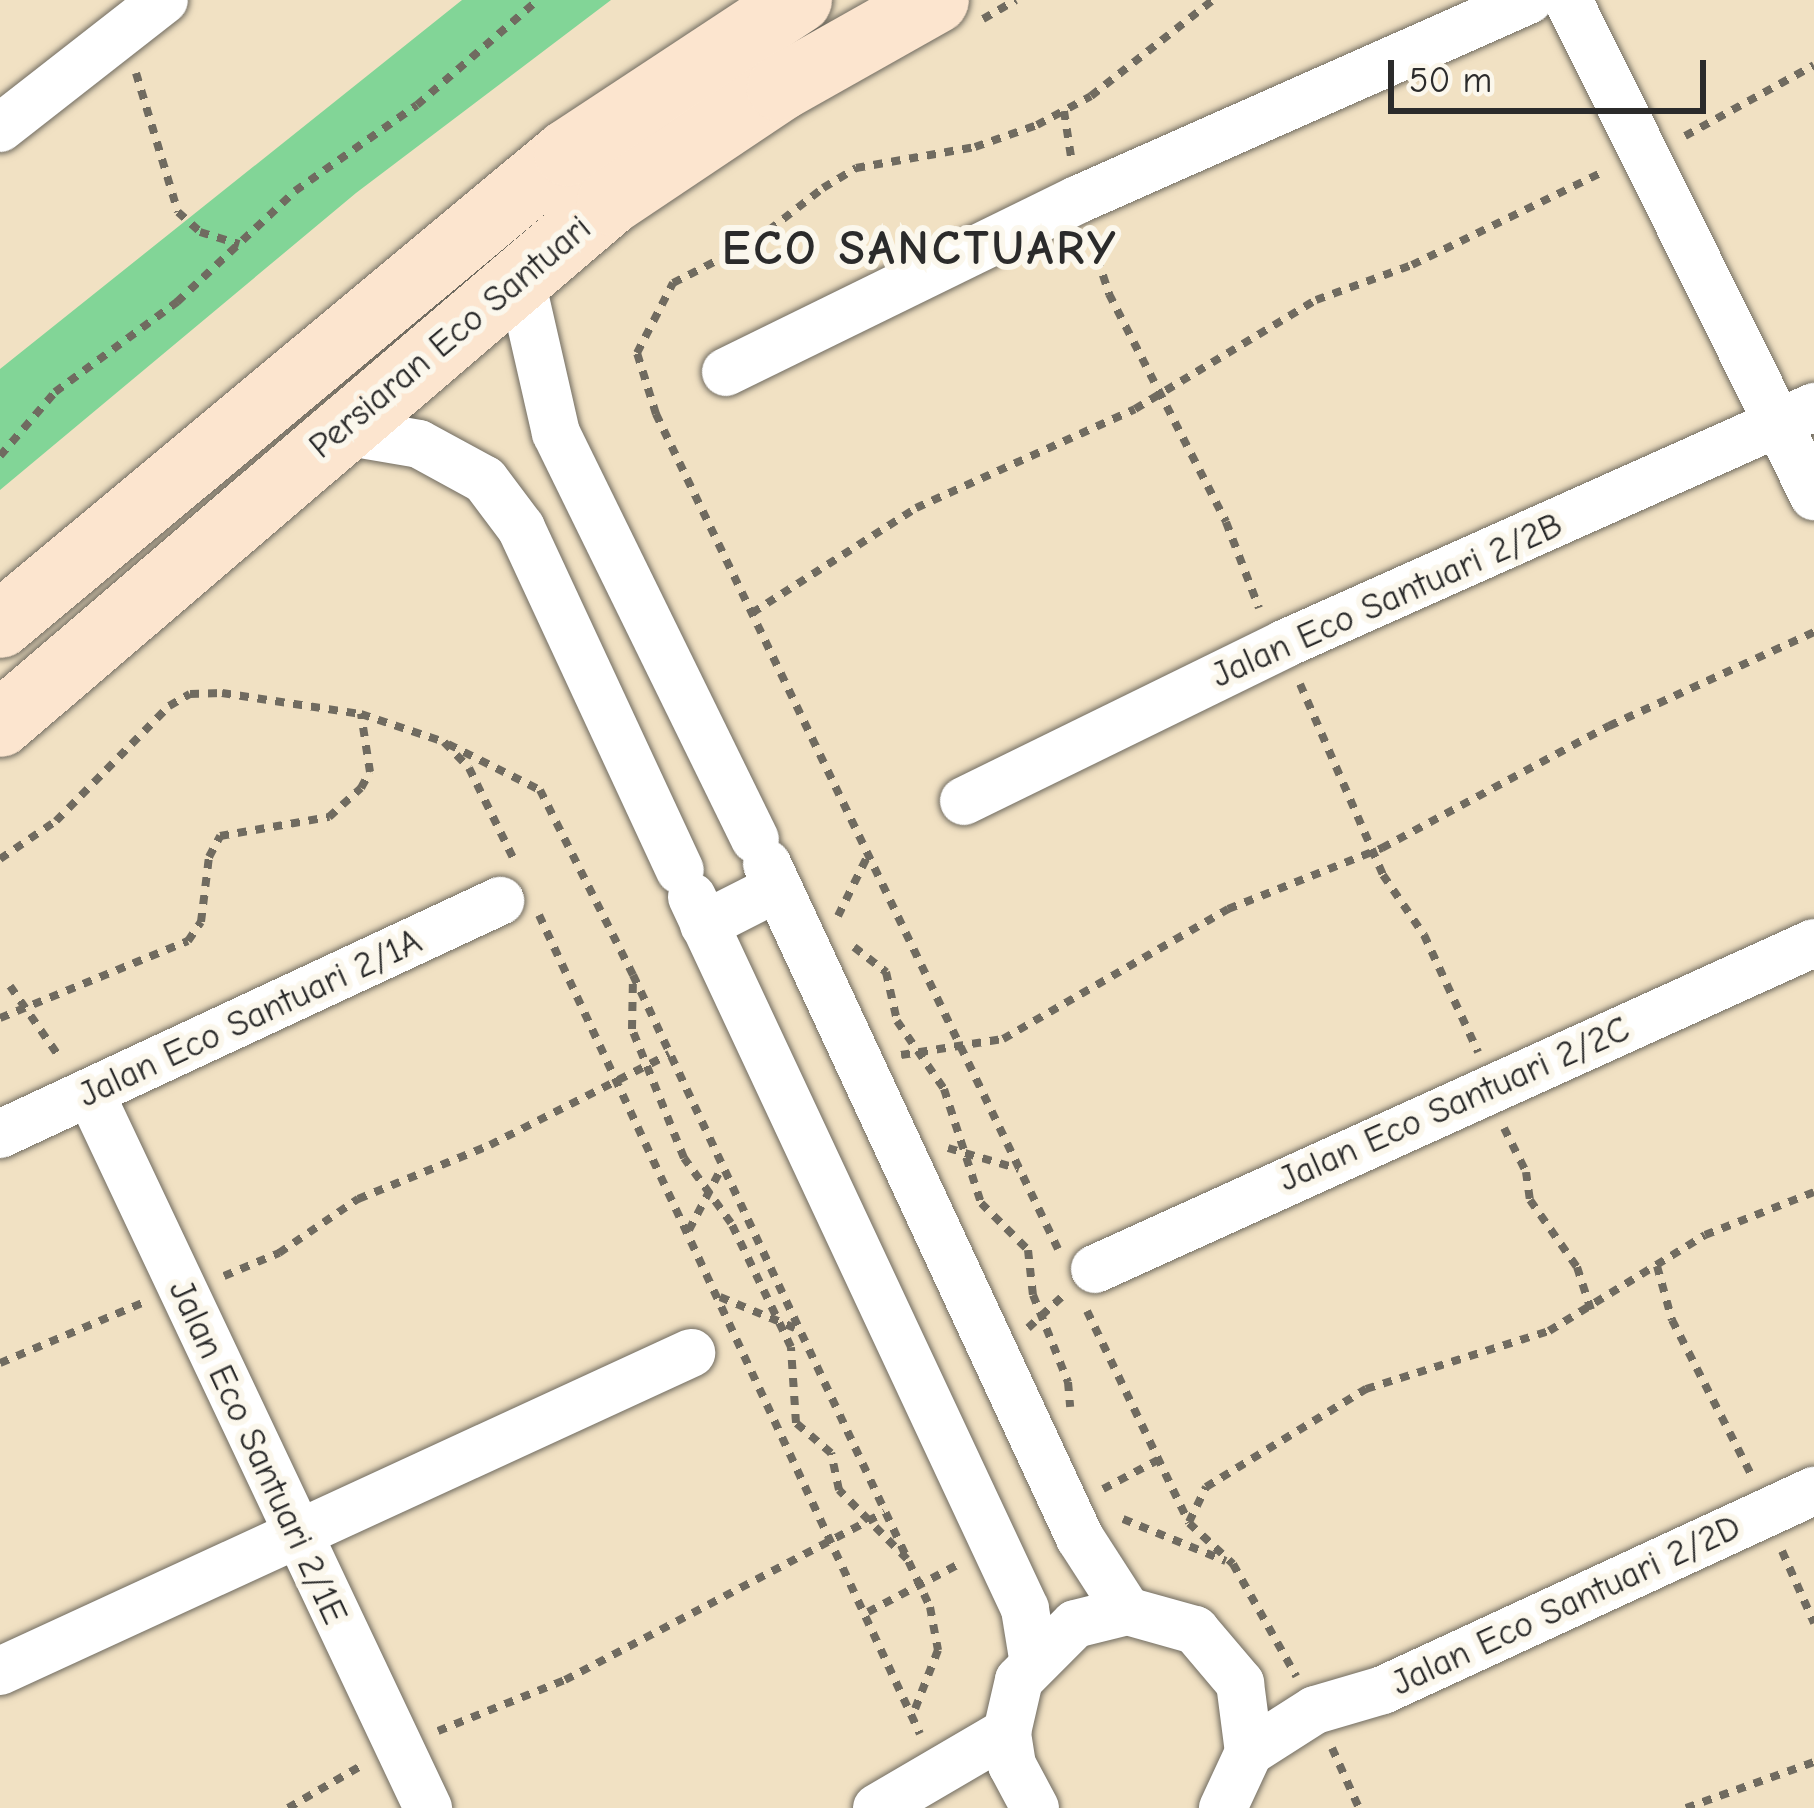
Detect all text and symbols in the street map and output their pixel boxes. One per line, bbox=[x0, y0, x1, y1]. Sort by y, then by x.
scale bar bbox=[1394, 36, 1712, 110]
text: 50 m bbox=[1409, 60, 1492, 101]
street label: Persiaran Eco Santuari bbox=[300, 206, 600, 468]
district label: ECO SANCTUARY bbox=[722, 220, 1118, 278]
street label: Jalan Eco Santuari 2/2B bbox=[1205, 503, 1569, 697]
street label: Jalan Eco Santuari 2/1A bbox=[72, 920, 428, 1116]
street label: Jalan Eco Santuari 2/2C bbox=[1272, 1007, 1636, 1201]
street label: Jalan Eco Santuari 2/1E bbox=[159, 1273, 357, 1631]
street label: Jalan Eco Santuari 2/2D bbox=[1385, 1505, 1747, 1705]

